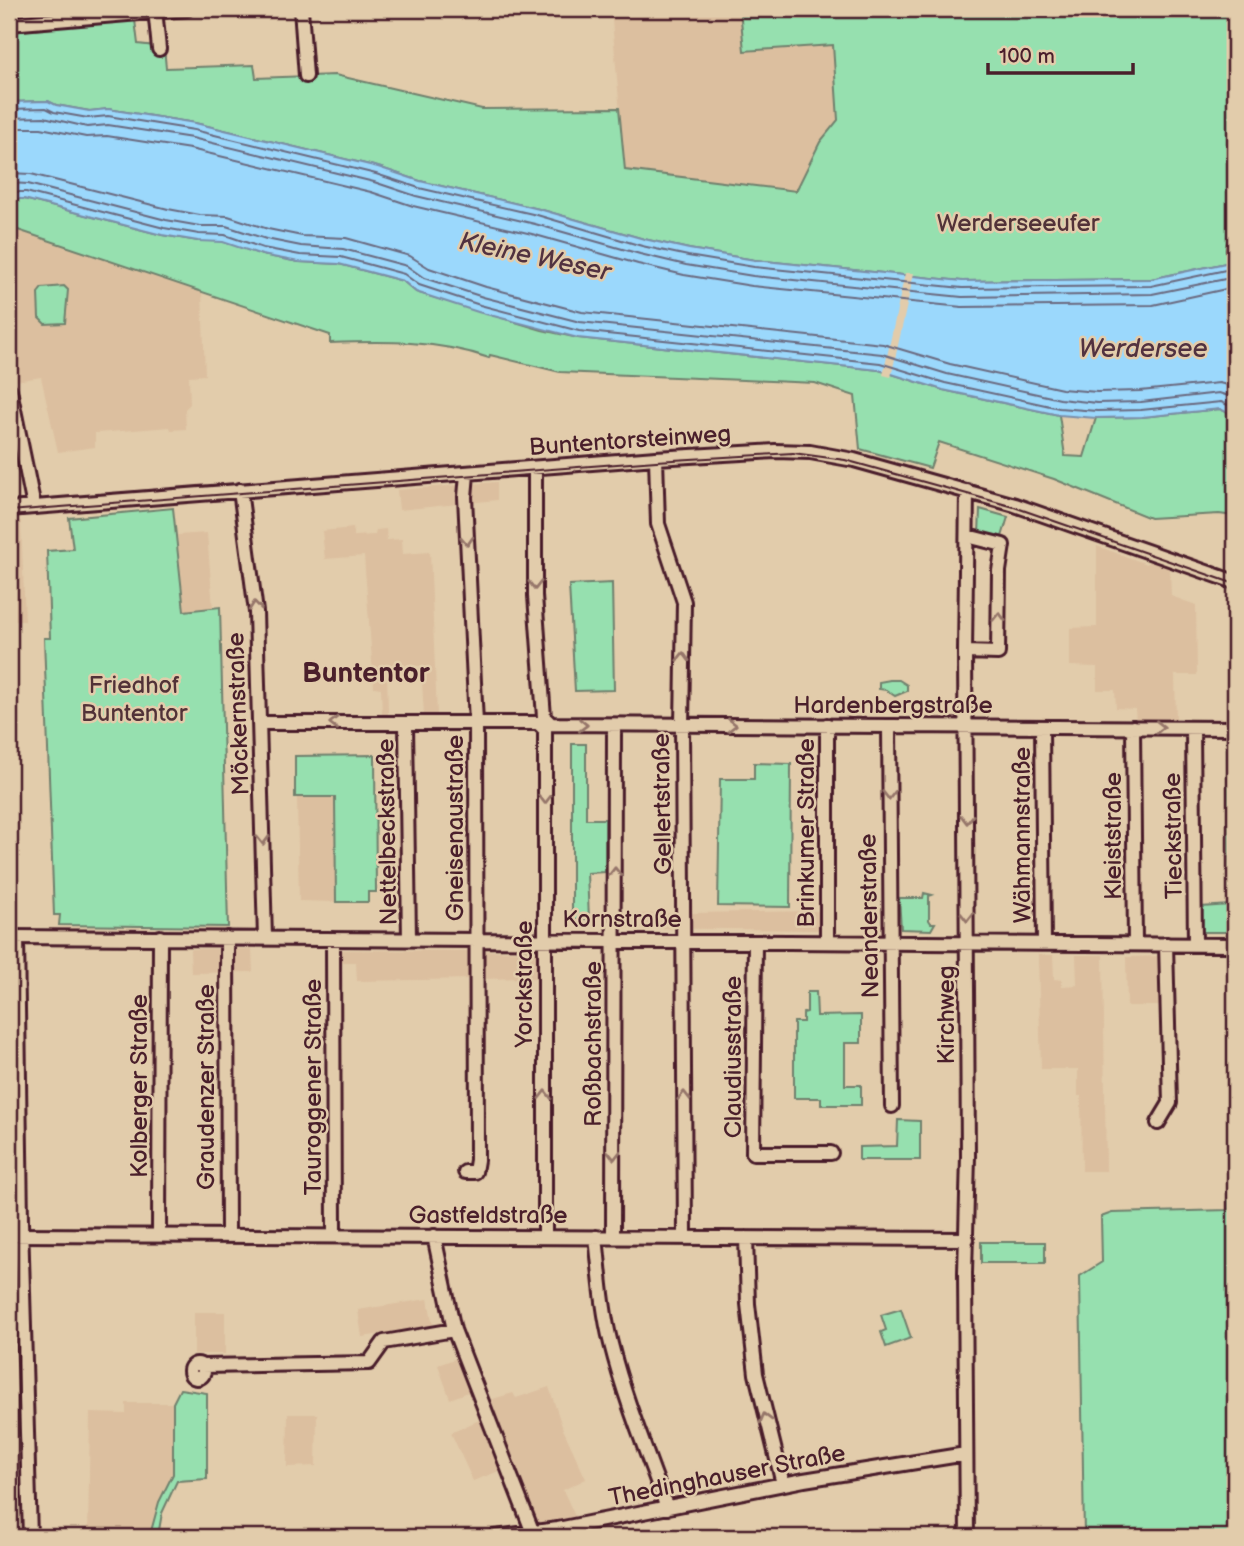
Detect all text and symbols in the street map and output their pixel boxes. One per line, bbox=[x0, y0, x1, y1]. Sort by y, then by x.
scale bar bbox=[988, 32, 1134, 76]
text: 100 m bbox=[999, 44, 1055, 69]
park label: Werderseeufer bbox=[937, 209, 1100, 238]
water label: Kleine Weser bbox=[456, 226, 615, 289]
water label: Werdersee bbox=[1078, 334, 1208, 365]
street label: Buntentorsteinweg bbox=[528, 419, 732, 462]
one-way arrow bbox=[460, 536, 475, 547]
one-way arrow bbox=[527, 580, 543, 591]
one-way arrow bbox=[248, 600, 263, 611]
one-way arrow bbox=[991, 611, 1006, 622]
street label: Möckernstraße bbox=[221, 632, 256, 796]
one-way arrow bbox=[675, 651, 691, 661]
district label: Buntentor bbox=[302, 657, 431, 690]
park label: Friedhof Buntentor bbox=[81, 671, 188, 728]
street label: Hardenbergstraße bbox=[793, 691, 993, 720]
one-way arrow bbox=[328, 716, 339, 731]
one-way arrow bbox=[578, 717, 588, 733]
one-way arrow bbox=[727, 717, 737, 733]
one-way arrow bbox=[1155, 719, 1165, 735]
street label: Gellertstraße bbox=[647, 733, 678, 875]
street label: Gneisenaustraße bbox=[441, 735, 470, 921]
street label: Nettelbeckstraße bbox=[371, 738, 404, 926]
street label: Brinkumer Straße bbox=[792, 738, 821, 928]
street label: Wähmannstraße bbox=[1008, 747, 1037, 923]
street label: Kleiststraße bbox=[1099, 772, 1128, 900]
street label: Tieckstraße bbox=[1158, 772, 1189, 899]
one-way arrow bbox=[882, 790, 897, 801]
one-way arrow bbox=[537, 794, 553, 804]
one-way arrow bbox=[959, 814, 975, 825]
street label: Neanderstraße bbox=[854, 833, 885, 999]
one-way arrow bbox=[255, 835, 271, 846]
one-way arrow bbox=[607, 866, 623, 877]
street label: Kornstraße bbox=[562, 905, 682, 934]
one-way arrow bbox=[959, 912, 975, 923]
street label: Yorckstraße bbox=[510, 921, 539, 1048]
street label: Roßbachstraße bbox=[579, 961, 608, 1127]
street label: Kirchweg bbox=[932, 965, 961, 1065]
street label: Claudiusstraße bbox=[719, 976, 748, 1138]
street label: Tauroggener Straße bbox=[299, 979, 328, 1195]
street label: Graudenzer Straße bbox=[192, 984, 221, 1190]
street label: Kolberger Straße bbox=[125, 994, 154, 1178]
one-way arrow bbox=[537, 1089, 553, 1100]
one-way arrow bbox=[677, 1090, 692, 1101]
one-way arrow bbox=[606, 1151, 622, 1161]
street label: Gastfeldstraße bbox=[408, 1201, 568, 1230]
one-way arrow bbox=[759, 1412, 773, 1424]
street label: Thedinghauser Straße bbox=[606, 1438, 848, 1513]

